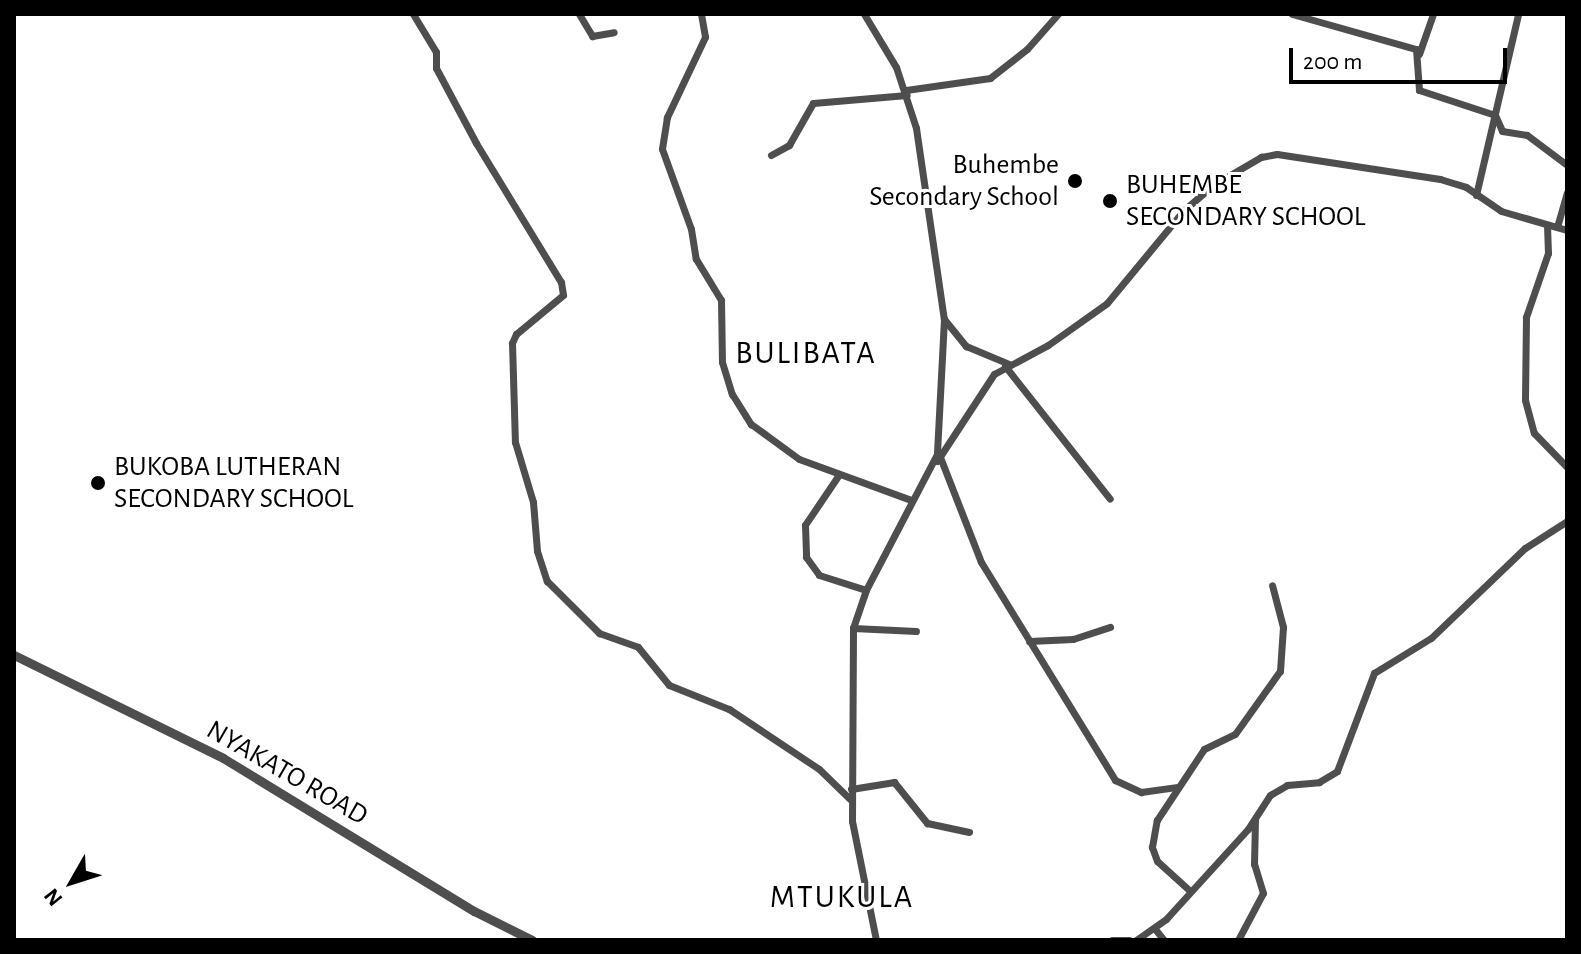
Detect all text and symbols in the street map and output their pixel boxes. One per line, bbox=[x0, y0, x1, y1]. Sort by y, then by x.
scale bar bbox=[1293, 32, 1511, 82]
text: 200 m bbox=[1303, 50, 1362, 74]
place label: Buhembe Secondary School bbox=[869, 148, 1059, 214]
place label: BUHEMBE SECONDARY SCHOOL bbox=[1126, 168, 1365, 234]
marker: Buhembe Secondary School bbox=[1066, 172, 1084, 190]
marker: BUHEMBE SECONDARY SCHOOL bbox=[1101, 192, 1119, 210]
district label: BULIBATA bbox=[735, 334, 877, 372]
place label: BUKOBA LUTHERAN SECONDARY SCHOOL bbox=[114, 450, 353, 516]
marker: BUKOBA LUTHERAN SECONDARY SCHOOL bbox=[89, 474, 107, 492]
street label: NYAKATO ROAD bbox=[200, 713, 374, 833]
north arrow bbox=[32, 842, 112, 922]
district label: MTUKULA bbox=[770, 878, 914, 916]
text: N bbox=[40, 884, 67, 910]

